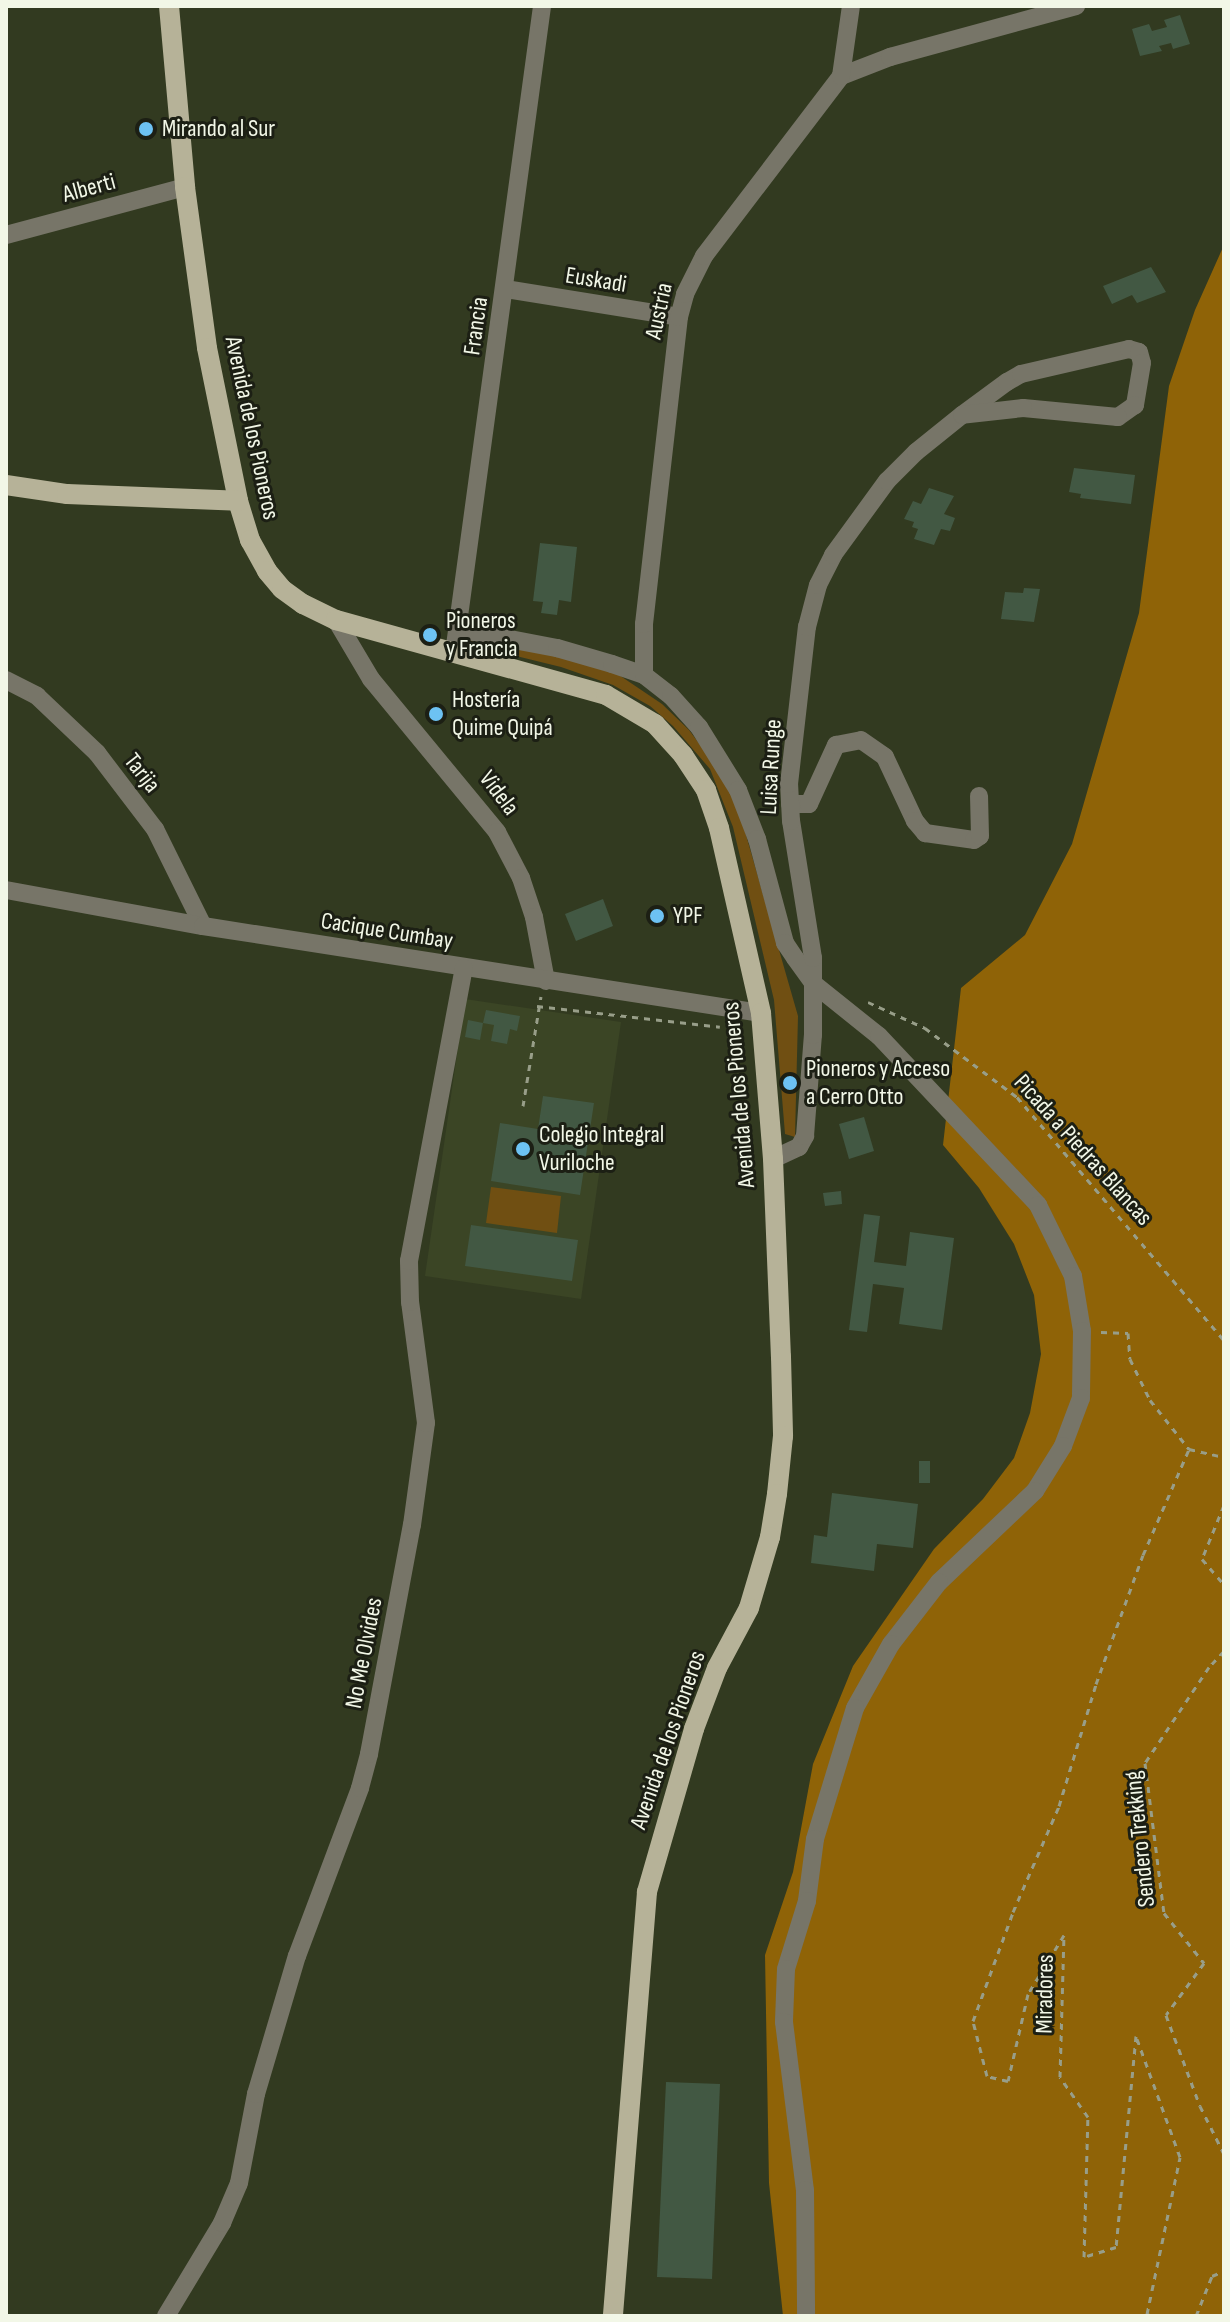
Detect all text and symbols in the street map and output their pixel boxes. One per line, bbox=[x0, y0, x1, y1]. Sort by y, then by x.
place label: Mirando al Sur bbox=[162, 115, 275, 143]
marker: Mirando al Sur bbox=[137, 120, 155, 138]
street label: Alberti bbox=[59, 167, 119, 209]
street label: Euskadi bbox=[563, 261, 629, 299]
street label: Austria bbox=[639, 280, 679, 342]
street label: Francia bbox=[458, 295, 494, 357]
street label: Avenida de los Pioneros bbox=[219, 334, 285, 522]
place label: Pioneros y Francia bbox=[446, 607, 517, 663]
marker: Pioneros y Francia bbox=[421, 626, 439, 644]
place label: Hostería Quime Quipá bbox=[452, 686, 553, 742]
marker: Hostería Quime Quipá bbox=[427, 705, 445, 723]
street label: Luisa Runge bbox=[754, 719, 788, 815]
street label: Tarija bbox=[118, 747, 166, 799]
street label: Videla bbox=[473, 765, 525, 821]
place label: YPF bbox=[673, 902, 703, 930]
street label: Cacique Cumbay bbox=[319, 906, 455, 956]
marker: YPF bbox=[648, 907, 666, 925]
street label: Avenida de los Pioneros bbox=[717, 1001, 761, 1189]
place label: Pioneros y Acceso a Cerro Otto bbox=[806, 1055, 950, 1111]
street label: Picada a Piedras Blancas bbox=[1008, 1068, 1158, 1232]
marker: Pioneros y Acceso a Cerro Otto bbox=[781, 1074, 799, 1092]
place label: Colegio Integral Vuriloche bbox=[539, 1121, 664, 1177]
marker: Colegio Integral Vuriloche bbox=[514, 1140, 532, 1158]
street label: No Me Olvides bbox=[339, 1595, 389, 1711]
street label: Avenida de los Pioneros bbox=[624, 1647, 712, 1833]
street label: Sendero Trekking bbox=[1119, 1769, 1161, 1909]
street label: Miradores bbox=[1030, 1954, 1060, 2034]

